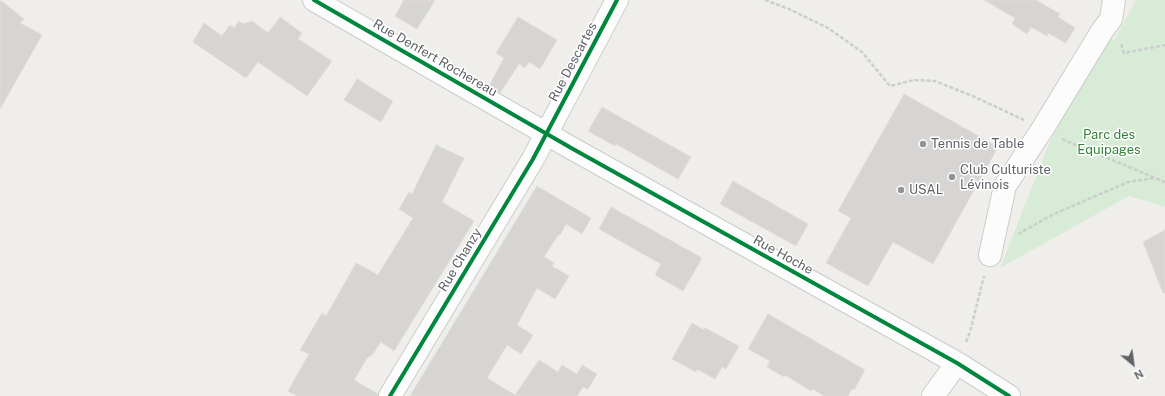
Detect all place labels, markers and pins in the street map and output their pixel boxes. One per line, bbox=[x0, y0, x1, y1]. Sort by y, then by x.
place label: Tennis de Table bbox=[931, 136, 1024, 152]
marker: Tennis de Table bbox=[918, 139, 928, 149]
place label: Club Culturiste Lévinois bbox=[960, 162, 1051, 193]
marker: Club Culturiste Lévinois bbox=[947, 172, 957, 182]
place label: USAL bbox=[909, 182, 943, 198]
marker: USAL bbox=[896, 185, 906, 195]

